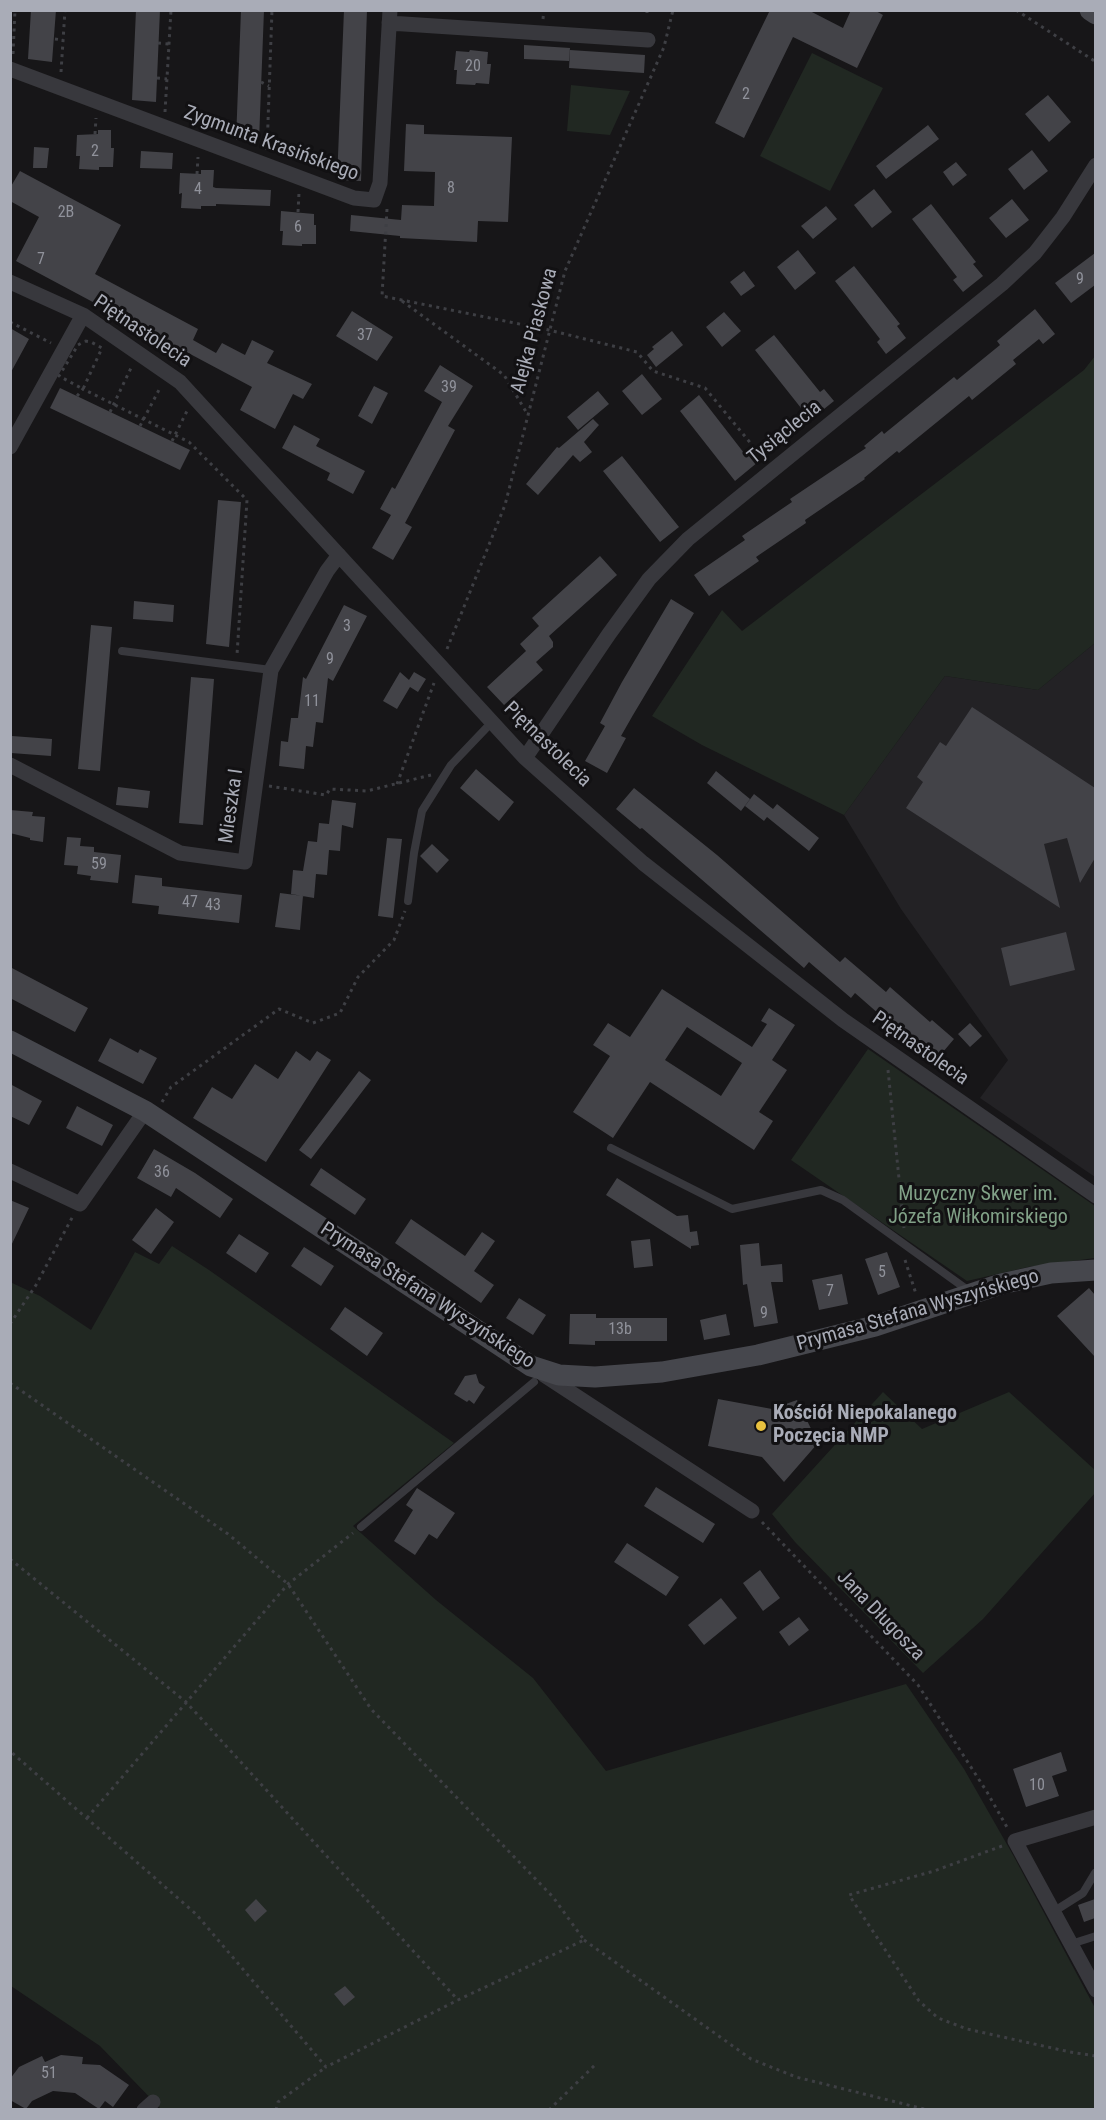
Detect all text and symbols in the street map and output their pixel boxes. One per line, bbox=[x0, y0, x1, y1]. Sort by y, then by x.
house number: 20 bbox=[465, 57, 481, 77]
house number: 2 bbox=[742, 85, 750, 105]
street label: Zygmunta Krasińskiego bbox=[180, 101, 362, 187]
house number: 2 bbox=[91, 142, 99, 162]
house number: 8 bbox=[447, 179, 455, 199]
house number: 4 bbox=[194, 180, 202, 200]
house number: 2B bbox=[58, 203, 74, 223]
house number: 6 bbox=[294, 218, 302, 238]
house number: 7 bbox=[37, 250, 45, 270]
street label: Alejka Piaskowa bbox=[507, 266, 563, 396]
house number: 9 bbox=[1076, 270, 1084, 290]
street label: Piętnastolecia bbox=[89, 291, 195, 373]
house number: 37 bbox=[357, 326, 373, 346]
house number: 39 bbox=[441, 378, 457, 398]
street label: Tysiąclecia bbox=[743, 396, 827, 470]
house number: 3 bbox=[343, 617, 351, 637]
house number: 9 bbox=[326, 650, 334, 670]
house number: 11 bbox=[304, 692, 320, 712]
street label: Piętnastolecia bbox=[498, 697, 596, 793]
street label: Mieszka I bbox=[215, 767, 249, 845]
house number: 59 bbox=[91, 855, 107, 875]
house number: 47 bbox=[182, 893, 198, 913]
house number: 43 bbox=[205, 896, 221, 916]
street label: Piętnastolecia bbox=[867, 1007, 973, 1091]
house number: 36 bbox=[154, 1163, 170, 1183]
park label: Muzyczny Skwer im. Józefa Wiłkomirskiego bbox=[888, 1183, 1068, 1230]
street label: Prymasa Stefana Wyszyńskiego bbox=[315, 1218, 539, 1374]
house number: 5 bbox=[878, 1263, 886, 1283]
street label: Prymasa Stefana Wyszyńskiego bbox=[794, 1265, 1042, 1357]
house number: 7 bbox=[826, 1282, 834, 1302]
house number: 9 bbox=[760, 1304, 768, 1324]
house number: 13b bbox=[608, 1320, 632, 1340]
place label: Kościół Niepokalanego Poczęcia NMP bbox=[773, 1402, 957, 1449]
marker: Kościół Niepokalanego Poczęcia NMP bbox=[754, 1419, 768, 1433]
street label: Jana Długosza bbox=[831, 1566, 929, 1666]
house number: 10 bbox=[1029, 1776, 1045, 1796]
house number: 51 bbox=[41, 2064, 57, 2084]

